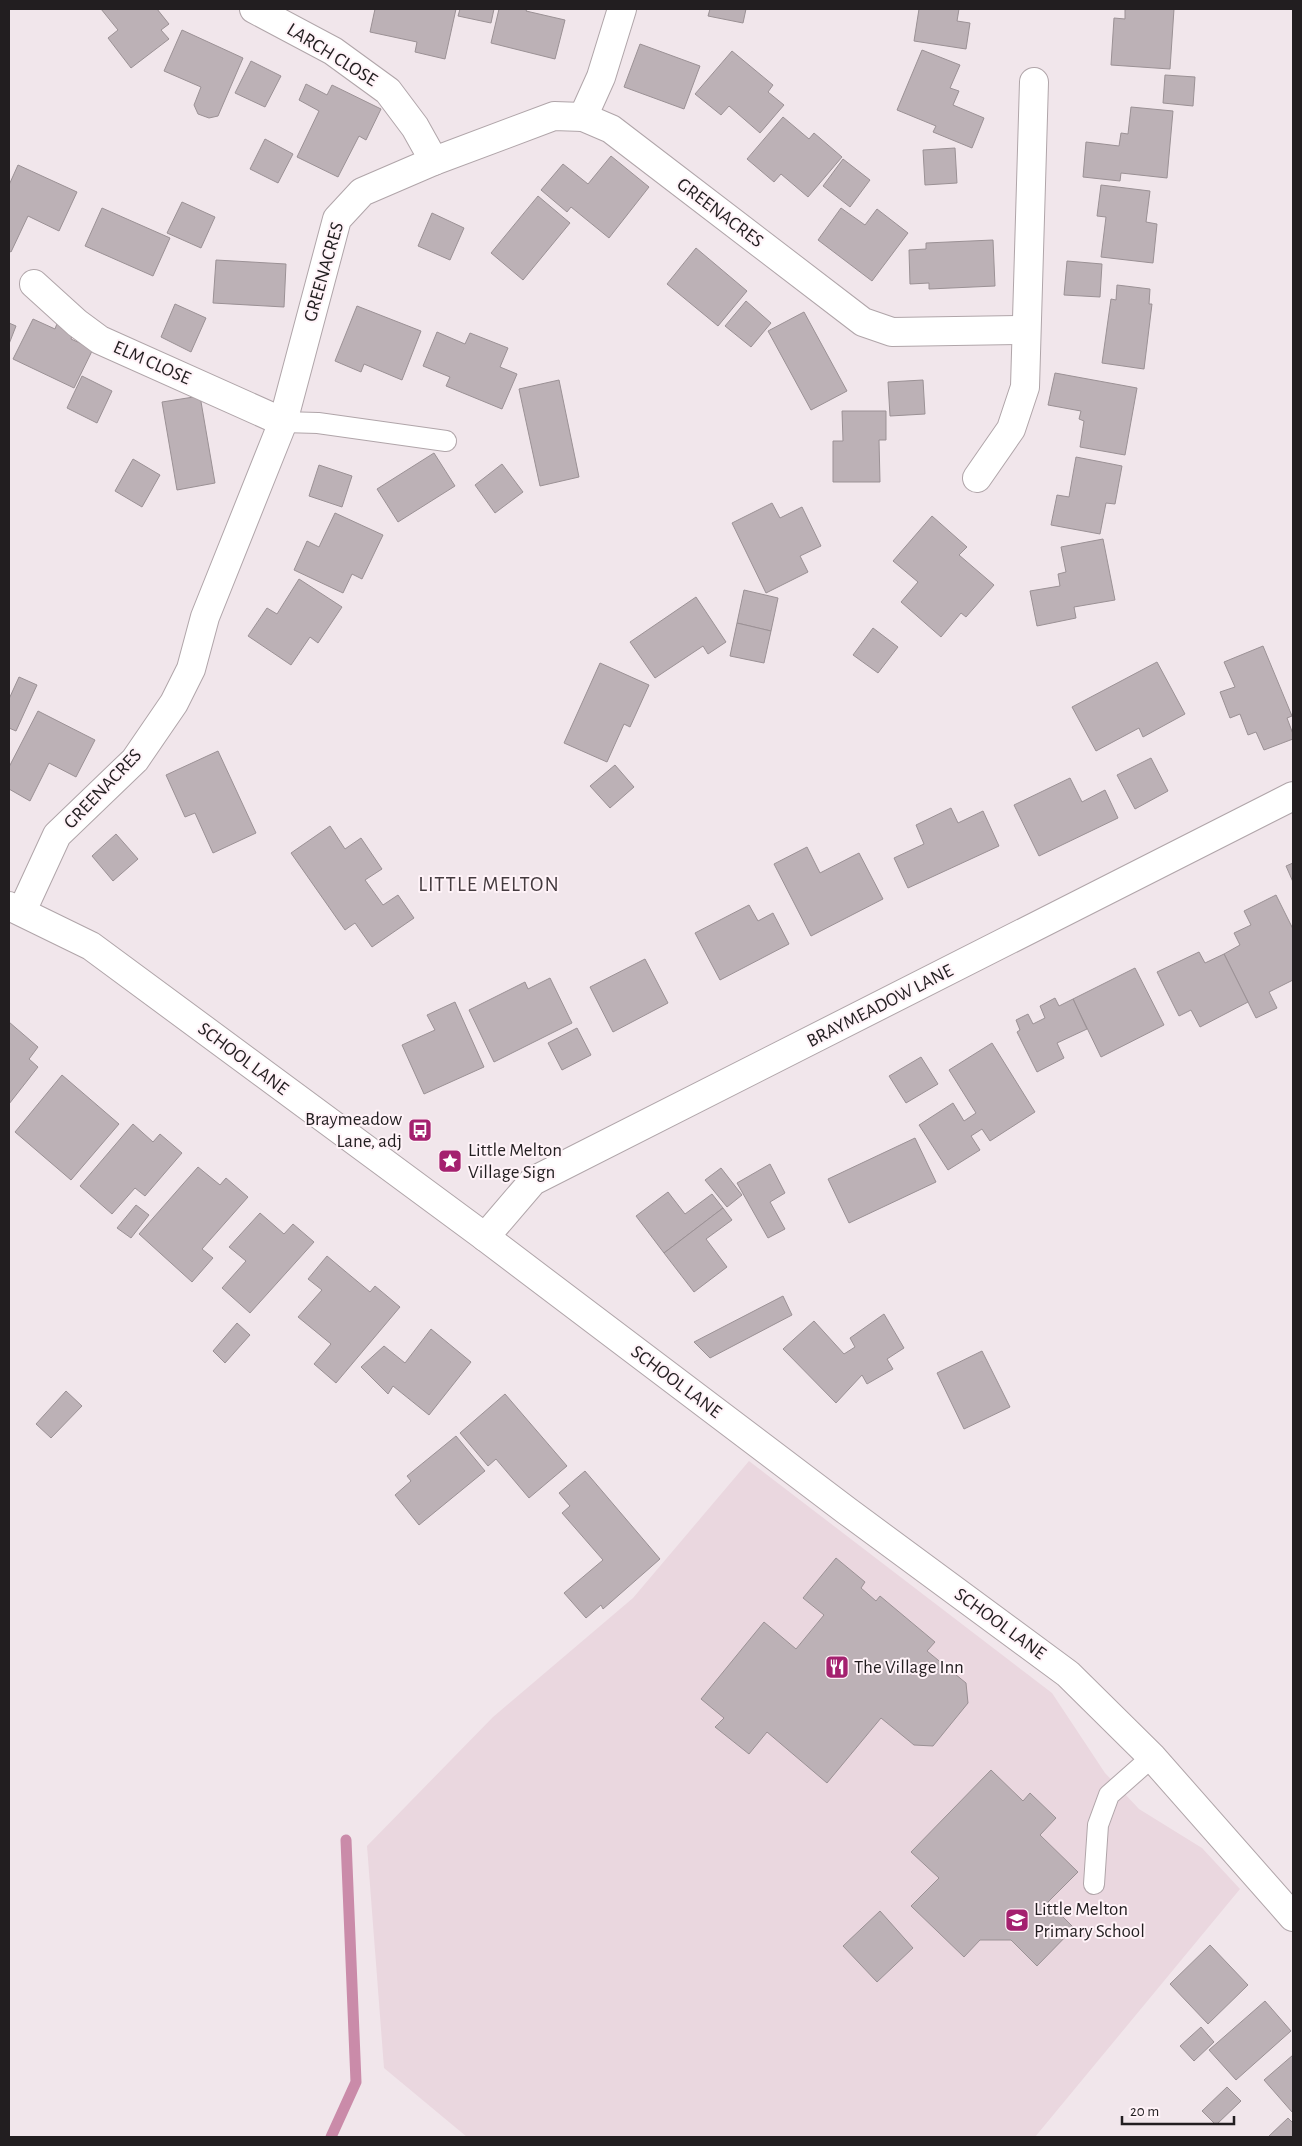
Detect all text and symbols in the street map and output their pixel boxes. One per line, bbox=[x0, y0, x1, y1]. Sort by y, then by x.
street label: LARCH CLOSE bbox=[283, 20, 381, 90]
street label: GREENACRES bbox=[673, 175, 767, 251]
street label: GREENACRES bbox=[301, 220, 347, 324]
street label: ELM CLOSE bbox=[110, 338, 194, 388]
street label: GREENACRES bbox=[61, 746, 145, 832]
district label: LITTLE MELTON bbox=[418, 874, 560, 895]
street label: BRAYMEADOW LANE bbox=[804, 961, 956, 1051]
street label: SCHOOL LANE bbox=[194, 1019, 292, 1099]
place label: Braymeadow Lane, adj bbox=[305, 1110, 402, 1151]
bus stop icon: Braymeadow Lane, adj bbox=[407, 1117, 433, 1143]
place label: Little Melton Village Sign bbox=[468, 1141, 562, 1182]
place icon: Little Melton Village Sign bbox=[437, 1148, 463, 1174]
street label: SCHOOL LANE bbox=[627, 1342, 725, 1422]
street label: SCHOOL LANE bbox=[951, 1585, 1049, 1663]
restaurant icon: The Village Inn bbox=[824, 1654, 850, 1680]
place label: The Village Inn bbox=[854, 1658, 964, 1677]
place label: Little Melton Primary School bbox=[1034, 1900, 1145, 1941]
school or university icon: Little Melton Primary School bbox=[1004, 1907, 1030, 1933]
scale bar bbox=[1122, 2094, 1234, 2126]
text: 20 m bbox=[1130, 2104, 1159, 2119]

